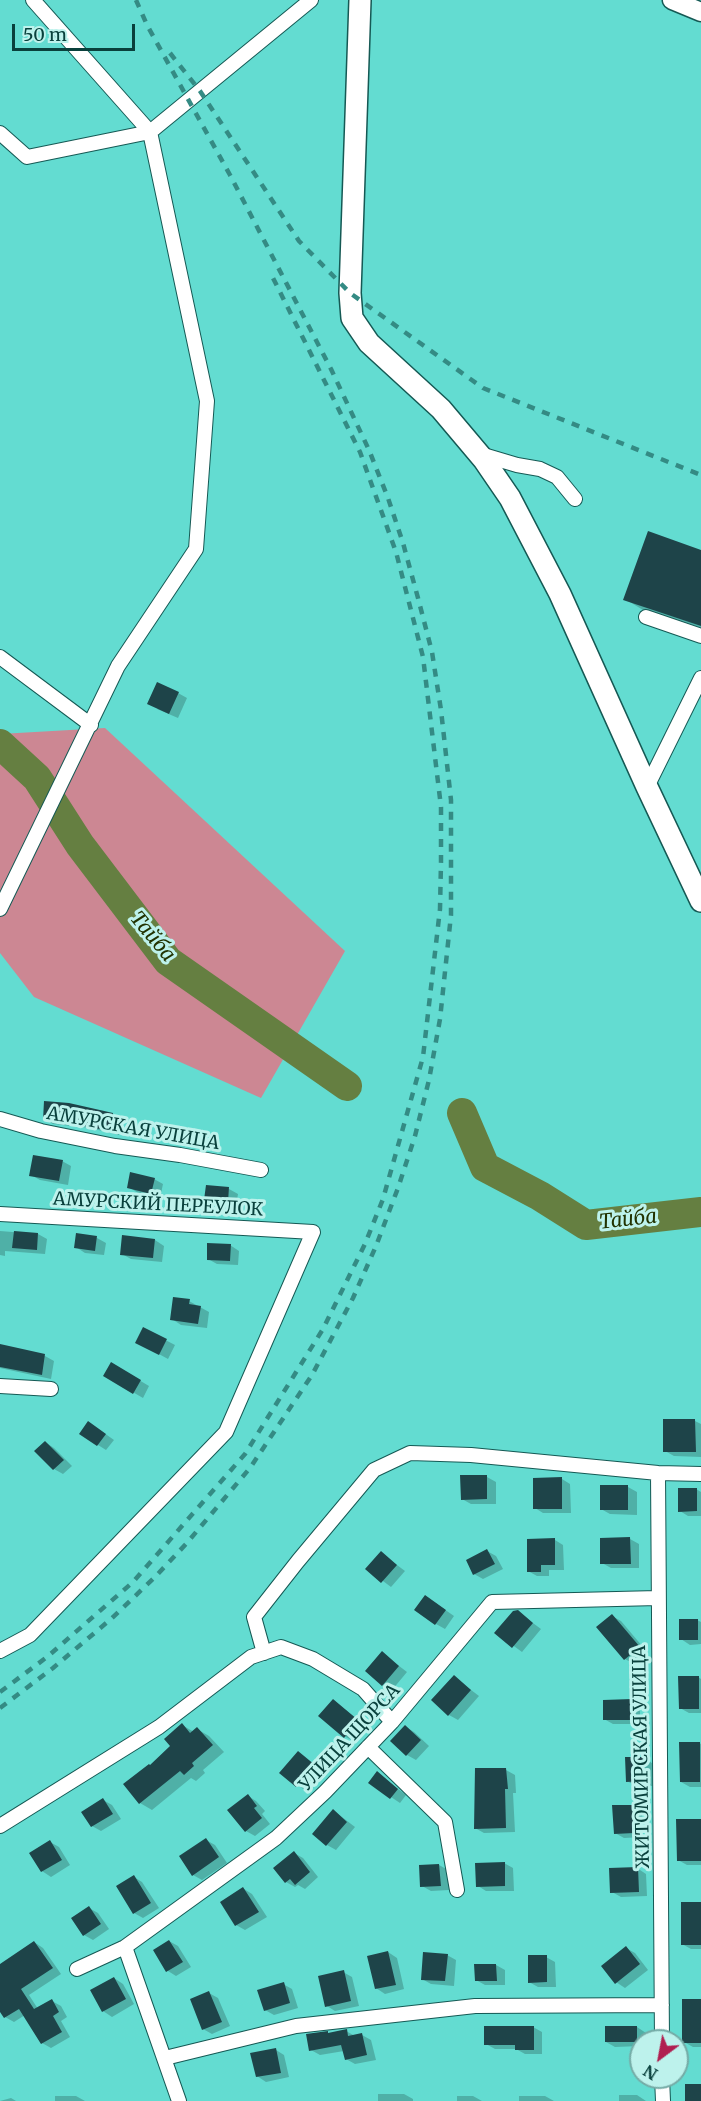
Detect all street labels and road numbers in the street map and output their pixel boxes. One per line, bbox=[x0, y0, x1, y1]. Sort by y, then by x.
street label: АМУРСКАЯ УЛИЦА bbox=[45, 1103, 221, 1155]
street label: АМУРСКИЙ ПЕРЕУЛОК bbox=[52, 1189, 264, 1221]
street label: ЖИТОМИРСКАЯ УЛИЦА bbox=[629, 1645, 655, 1869]
street label: УЛИЦА ЩОРСА bbox=[295, 1680, 405, 1796]

